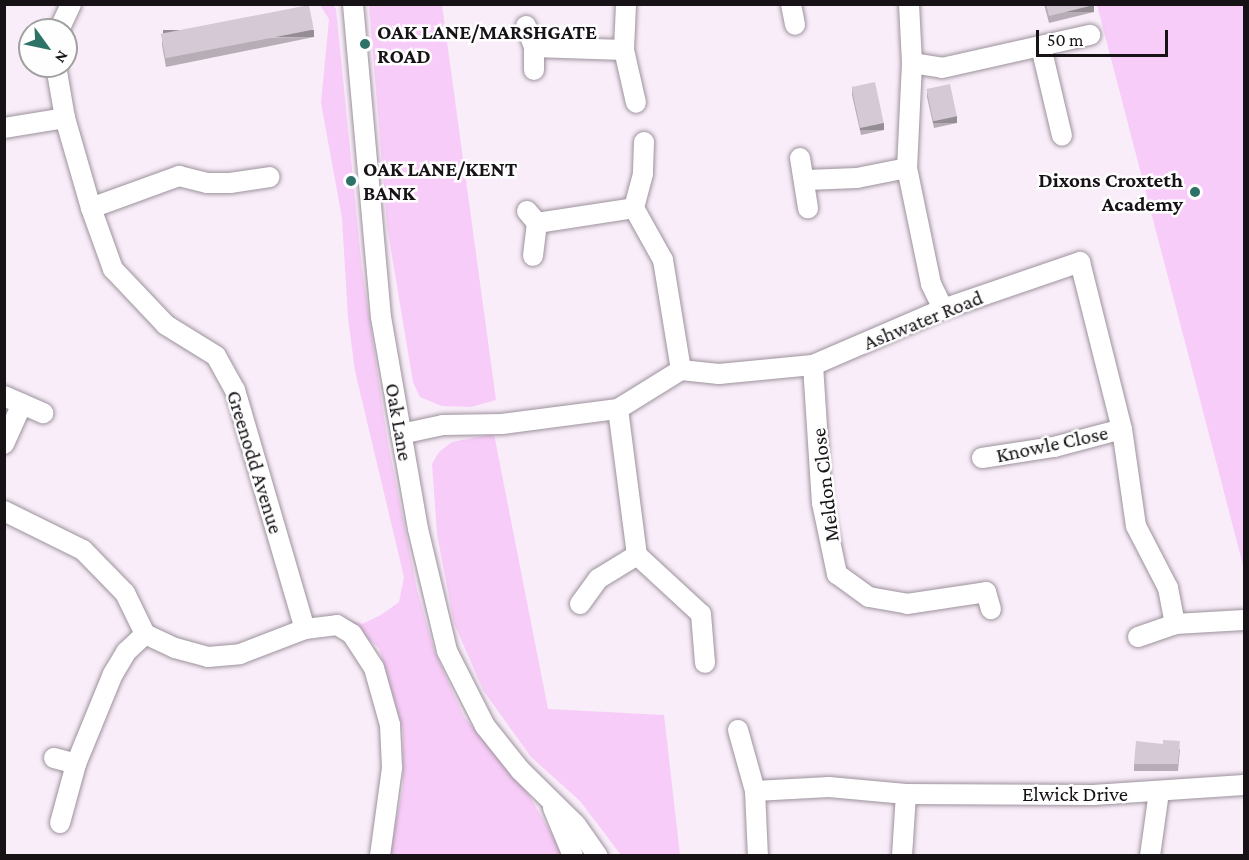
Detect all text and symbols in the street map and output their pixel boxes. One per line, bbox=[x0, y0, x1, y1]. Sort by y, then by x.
north arrow bbox=[18, 18, 78, 78]
scale bar bbox=[1039, 18, 1171, 56]
place label: OAK LANE/MARSHGATE ROAD bbox=[377, 19, 597, 69]
text: 50 m bbox=[1047, 30, 1084, 50]
marker: OAK LANE/MARSHGATE ROAD bbox=[358, 37, 372, 51]
text: N bbox=[52, 48, 72, 66]
place label: OAK LANE/KENT BANK bbox=[363, 156, 517, 206]
place label: Dixons Croxteth Academy bbox=[1038, 167, 1183, 217]
marker: OAK LANE/KENT BANK bbox=[344, 174, 358, 188]
marker: Dixons Croxteth Academy bbox=[1188, 185, 1202, 199]
street label: Ashwater Road bbox=[860, 285, 986, 355]
street label: Oak Lane bbox=[380, 381, 418, 463]
street label: Greenodd Avenue bbox=[221, 387, 289, 537]
street label: Knowle Close bbox=[994, 420, 1110, 468]
street label: Meldon Close bbox=[806, 427, 844, 543]
street label: Elwick Drive bbox=[1022, 781, 1128, 807]

